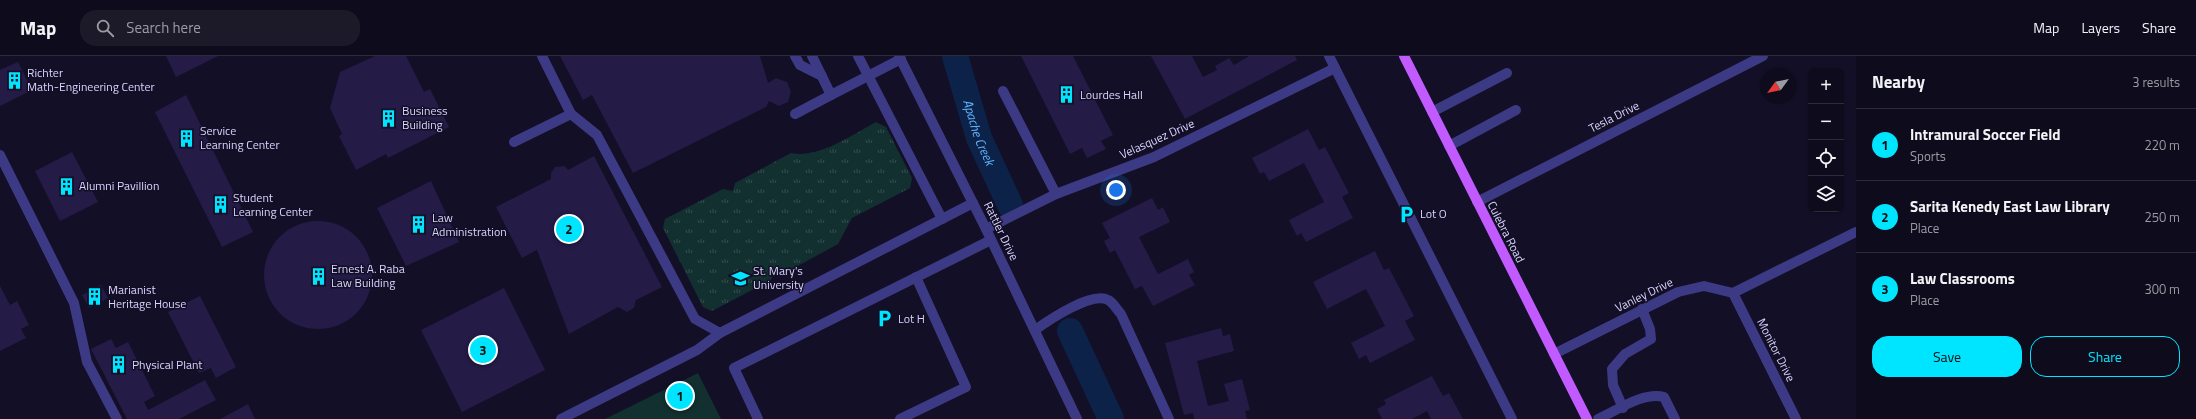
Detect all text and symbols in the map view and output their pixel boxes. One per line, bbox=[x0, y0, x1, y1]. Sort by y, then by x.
search box bbox=[80, 10, 360, 46]
text: Map bbox=[20, 13, 56, 42]
text: Search here bbox=[126, 16, 201, 39]
icon: search bbox=[94, 17, 116, 39]
text: Map bbox=[2033, 17, 2059, 38]
text: Layers bbox=[2081, 17, 2120, 38]
text: Share bbox=[2142, 17, 2176, 38]
place label: Richter Math-Engineering Center bbox=[27, 63, 155, 96]
north arrow bbox=[1760, 68, 1796, 104]
map controls bbox=[1808, 68, 1844, 212]
button: + bbox=[1808, 68, 1844, 104]
text: Nearby bbox=[1872, 69, 1925, 95]
building icon: Richter Math-Engineering Center bbox=[4, 70, 24, 90]
text: 3 results bbox=[2132, 72, 2180, 92]
building icon: Lourdes Hall bbox=[1057, 85, 1077, 105]
place label: Lourdes Hall bbox=[1080, 85, 1143, 104]
street label: Tesla Drive bbox=[1585, 96, 1642, 137]
water label: Apache Creek bbox=[958, 97, 1001, 171]
place label: Business Building bbox=[402, 101, 448, 134]
button: − bbox=[1808, 104, 1844, 140]
building icon: Business Building bbox=[379, 108, 399, 128]
street label: Velasquez Drive bbox=[1116, 114, 1197, 164]
place label: Service Learning Center bbox=[200, 121, 280, 154]
text: Intramural Soccer Field bbox=[1910, 123, 2060, 146]
building icon: Service Learning Center bbox=[177, 128, 197, 148]
text: 1 bbox=[1881, 135, 1889, 155]
text: 220 m bbox=[2144, 135, 2180, 155]
button: locate bbox=[1808, 140, 1844, 176]
text: Sports bbox=[1910, 146, 1946, 166]
building icon: Alumni Pavillion bbox=[56, 176, 76, 196]
place label: Alumni Pavillion bbox=[79, 176, 159, 195]
button: layers bbox=[1808, 176, 1844, 212]
your location bbox=[1106, 180, 1126, 200]
place label: Student Learning Center bbox=[233, 188, 313, 221]
building icon: Student Learning Center bbox=[210, 195, 230, 215]
text: Sarita Kenedy East Law Library bbox=[1910, 195, 2110, 218]
street label: Rattler Drive bbox=[979, 198, 1024, 264]
street label: Culebra Road bbox=[1483, 198, 1530, 266]
parking icon: Lot O bbox=[1397, 204, 1417, 224]
place label: Lot O bbox=[1420, 204, 1447, 223]
text: 2 bbox=[1881, 207, 1889, 227]
text: 250 m bbox=[2144, 207, 2180, 227]
place label: Law Administration bbox=[432, 208, 507, 241]
pin: 2 bbox=[556, 214, 582, 244]
building icon: Law Administration bbox=[409, 215, 429, 235]
text: Place bbox=[1910, 218, 1939, 238]
place label: Ernest A. Raba Law Building bbox=[331, 259, 405, 292]
place label: St. Mary's University bbox=[753, 261, 804, 294]
building icon: Ernest A. Raba Law Building bbox=[308, 266, 328, 286]
text: Law Classrooms bbox=[1910, 267, 2015, 290]
school or university icon: St. Mary's University bbox=[730, 268, 750, 288]
street label: Vanley Drive bbox=[1612, 272, 1676, 317]
text: 3 bbox=[1881, 279, 1889, 299]
text: 300 m bbox=[2144, 279, 2180, 299]
place label: Marianist Heritage House bbox=[108, 280, 186, 313]
building icon: Marianist Heritage House bbox=[85, 287, 105, 307]
text: Place bbox=[1910, 290, 1939, 310]
parking icon: Lot H bbox=[875, 309, 895, 329]
place label: Lot H bbox=[898, 309, 925, 328]
street label: Monitor Drive bbox=[1752, 315, 1801, 385]
pin: 3 bbox=[470, 335, 496, 365]
button: Save bbox=[1872, 336, 2022, 377]
button: Share bbox=[2030, 336, 2180, 377]
building icon: Physical Plant bbox=[109, 355, 129, 375]
place label: Physical Plant bbox=[132, 355, 203, 374]
pin: 1 bbox=[667, 381, 693, 411]

